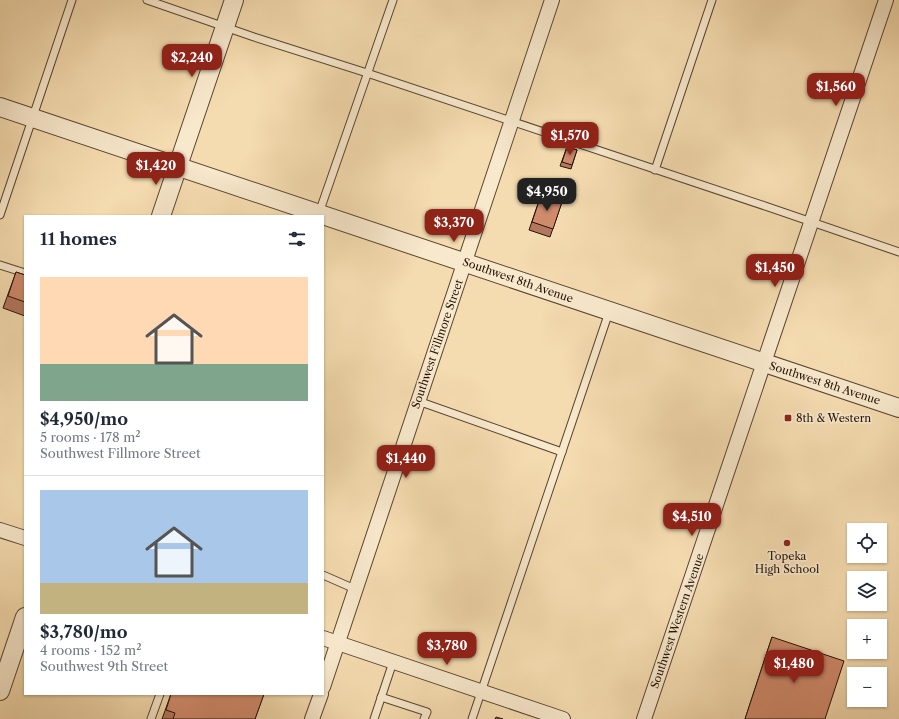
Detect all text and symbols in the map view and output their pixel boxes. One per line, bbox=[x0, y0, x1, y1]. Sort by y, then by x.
pin: $2,240 bbox=[159, 44, 225, 78]
text: $2,240 bbox=[171, 49, 213, 65]
pin: $1,560 bbox=[803, 73, 869, 107]
text: $1,560 bbox=[816, 78, 856, 94]
pin: $1,570 bbox=[537, 122, 603, 156]
text: $1,570 bbox=[551, 127, 589, 143]
pin: $1,420 bbox=[123, 152, 189, 186]
text: $1,420 bbox=[136, 157, 176, 173]
pin: $4,950 bbox=[514, 178, 580, 212]
text: $4,950 bbox=[526, 183, 568, 199]
pin: $3,370 bbox=[421, 209, 487, 243]
text: $3,370 bbox=[434, 214, 474, 230]
icon: filters bbox=[286, 228, 308, 250]
text: 11 homes bbox=[40, 229, 117, 249]
street label: Southwest 8th Avenue bbox=[461, 254, 575, 306]
pin: $1,450 bbox=[742, 254, 808, 288]
text: $1,450 bbox=[755, 259, 795, 275]
street label: Southwest Fillmore Street bbox=[408, 277, 466, 411]
icon: home bbox=[138, 303, 210, 375]
street label: Southwest 8th Avenue bbox=[768, 358, 882, 408]
text: $4,950/mo bbox=[40, 409, 128, 429]
place label: 8th & Western bbox=[796, 411, 871, 425]
marker: 8th & Western bbox=[783, 413, 793, 423]
text: 5 rooms · 178 m² bbox=[40, 429, 141, 445]
text: Southwest Fillmore Street bbox=[40, 445, 201, 461]
pin: $1,440 bbox=[373, 445, 439, 479]
text: $1,440 bbox=[386, 450, 426, 466]
pin: $4,510 bbox=[659, 503, 725, 537]
text: $4,510 bbox=[672, 508, 712, 524]
icon: home bbox=[138, 516, 210, 588]
map controls bbox=[847, 523, 887, 707]
button: locate bbox=[847, 523, 887, 563]
marker: Topeka High School bbox=[782, 538, 792, 548]
place label: Topeka High School bbox=[755, 549, 820, 576]
street label: Southwest Western Avenue bbox=[647, 552, 707, 690]
button: layers bbox=[847, 571, 887, 611]
button: + bbox=[847, 619, 887, 659]
text: $3,780/mo bbox=[40, 622, 128, 642]
pin: $3,780 bbox=[414, 632, 480, 666]
text: $3,780 bbox=[426, 637, 468, 653]
text: 4 rooms · 152 m² bbox=[40, 642, 141, 658]
pin: $1,480 bbox=[761, 650, 827, 684]
text: $1,480 bbox=[774, 655, 814, 671]
text: Southwest 9th Street bbox=[40, 658, 168, 674]
button: − bbox=[847, 667, 887, 707]

